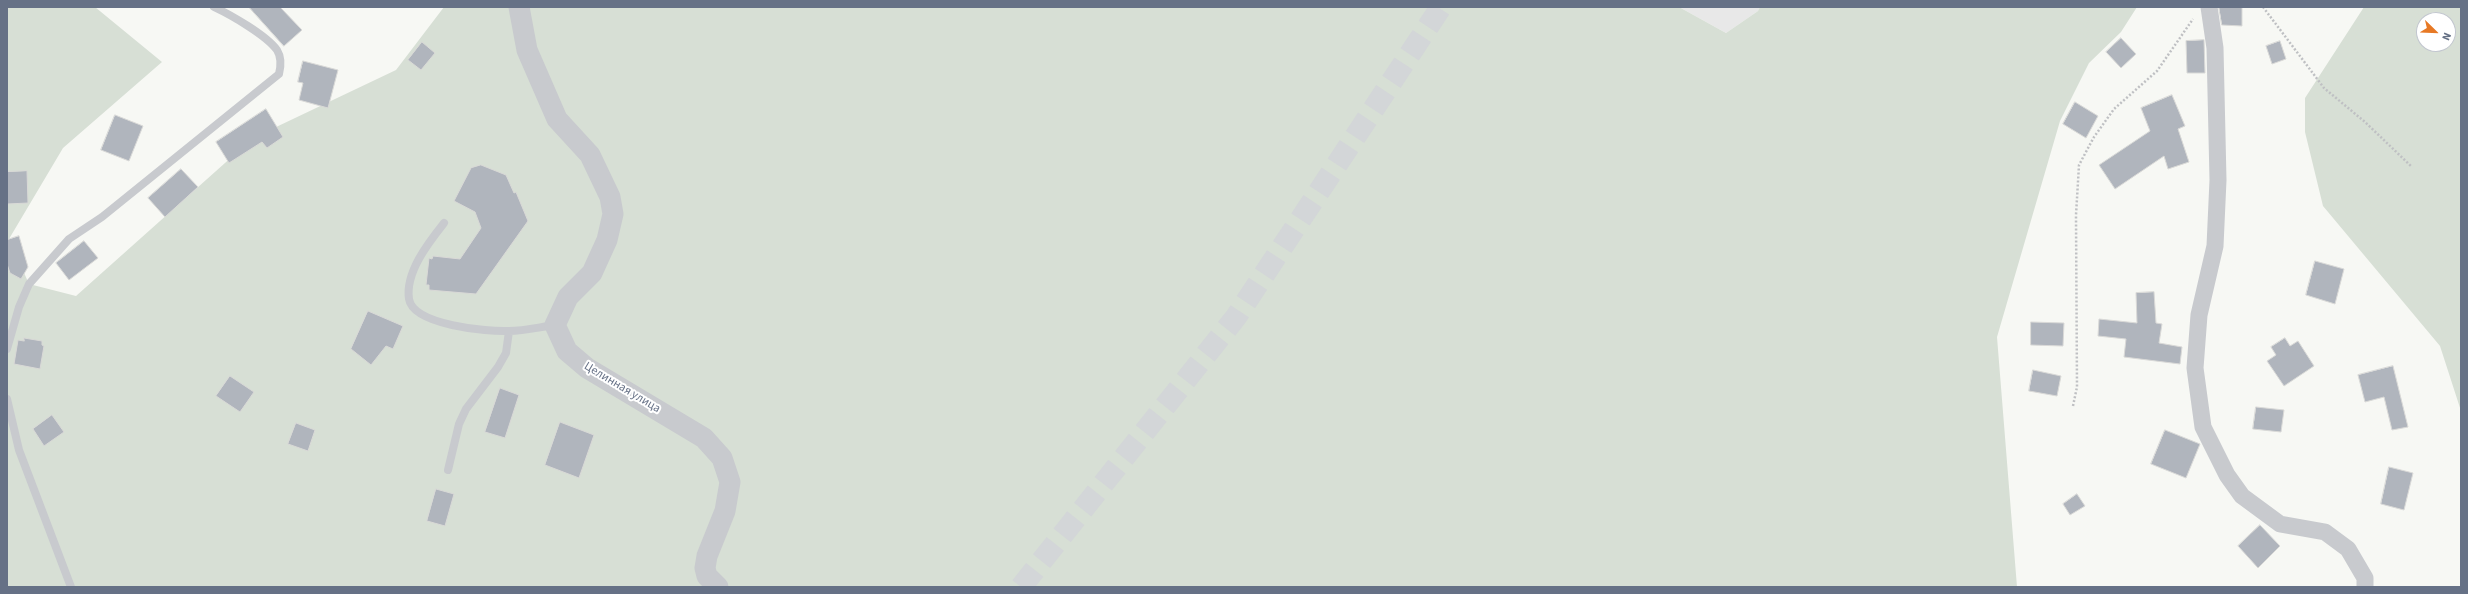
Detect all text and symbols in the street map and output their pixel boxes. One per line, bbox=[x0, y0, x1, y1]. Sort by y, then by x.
north arrow bbox=[2416, 12, 2456, 52]
text: N bbox=[2438, 30, 2455, 43]
street label: Целинная улица bbox=[581, 360, 663, 416]

